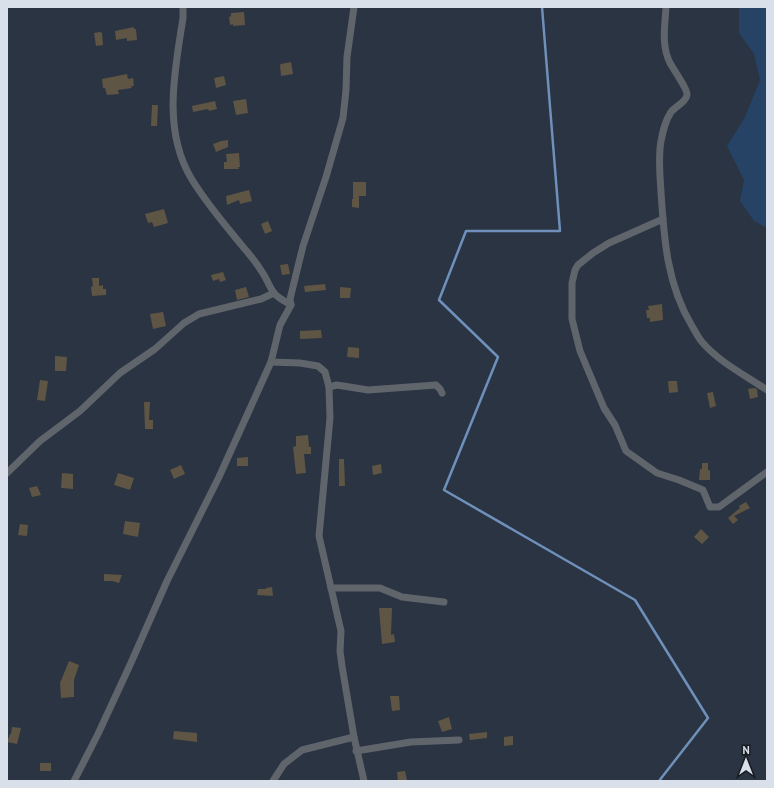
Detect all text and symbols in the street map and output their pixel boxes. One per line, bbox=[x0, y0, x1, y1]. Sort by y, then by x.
north arrow bbox=[726, 740, 766, 780]
text: N bbox=[742, 743, 750, 757]

